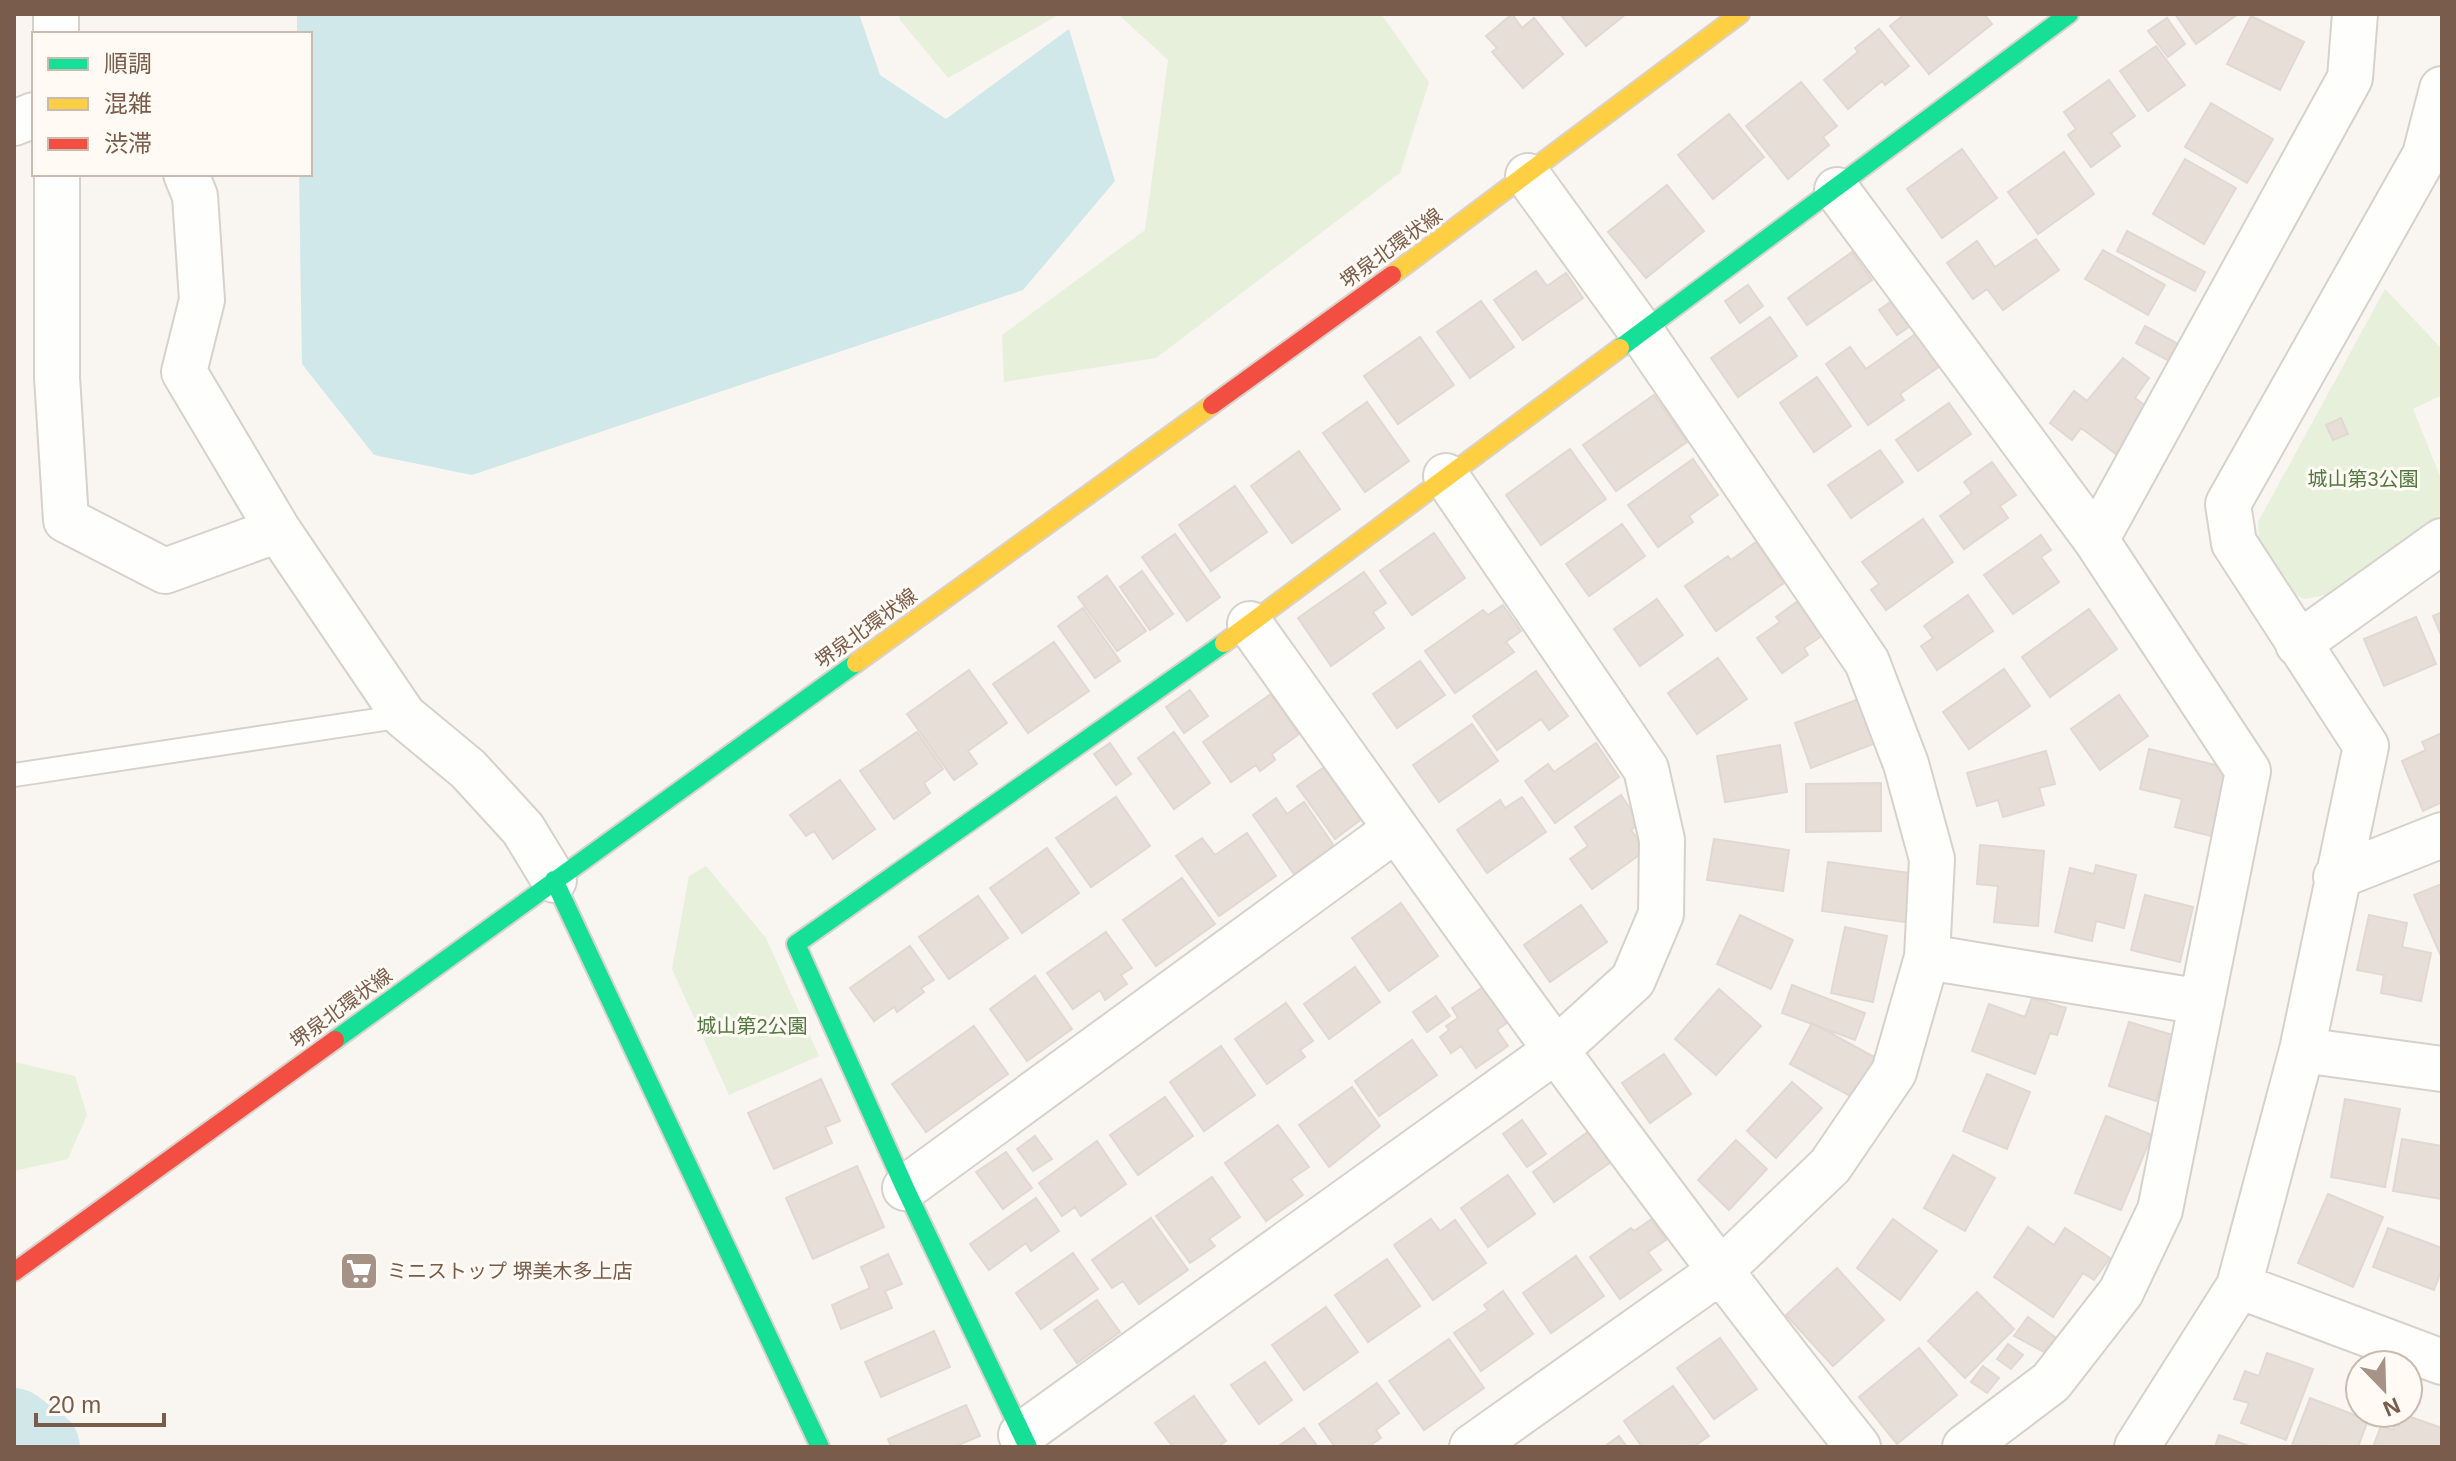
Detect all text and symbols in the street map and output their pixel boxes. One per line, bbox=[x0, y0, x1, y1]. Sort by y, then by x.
legend bbox=[32, 32, 312, 176]
text: 順調 bbox=[104, 50, 152, 77]
text: 混雑 bbox=[104, 90, 152, 117]
text: 渋滞 bbox=[104, 130, 152, 157]
street label: 堺泉北環状線 bbox=[1336, 204, 1446, 292]
park label: 城山第3公園 bbox=[2307, 468, 2419, 490]
street label: 堺泉北環状線 bbox=[811, 584, 921, 672]
street label: 堺泉北環状線 bbox=[286, 964, 396, 1052]
park label: 城山第2公園 bbox=[696, 1015, 808, 1037]
supermarket icon: ミニストップ 堺美木多上店 bbox=[338, 1250, 380, 1292]
place label: ミニストップ 堺美木多上店 bbox=[387, 1260, 633, 1282]
north arrow bbox=[2344, 1349, 2424, 1429]
scale bar bbox=[36, 1377, 164, 1427]
text: 20 m bbox=[48, 1391, 101, 1418]
text: N bbox=[2379, 1392, 2404, 1422]

